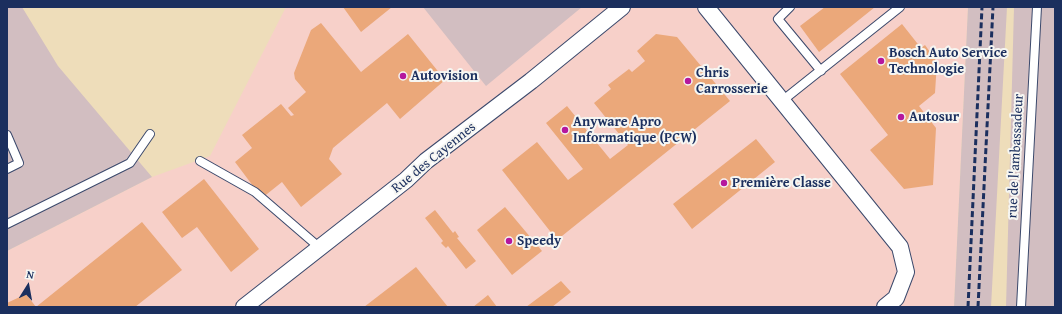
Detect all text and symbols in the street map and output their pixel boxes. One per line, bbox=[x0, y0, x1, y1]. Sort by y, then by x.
place label: Bosch Auto Service Technologie bbox=[889, 45, 1007, 78]
marker: Bosch Auto Service Technologie bbox=[876, 56, 886, 66]
place label: Chris Carrosserie bbox=[696, 65, 768, 98]
place label: Autovision bbox=[411, 68, 478, 84]
marker: Autovision bbox=[398, 71, 408, 81]
marker: Chris Carrosserie bbox=[683, 76, 693, 86]
street label: rue de l'ambassadeur bbox=[1004, 93, 1028, 219]
place label: Autosur bbox=[909, 109, 959, 125]
marker: Autosur bbox=[896, 112, 906, 122]
place label: Anyware Apro Informatique (PCW) bbox=[573, 114, 697, 146]
street label: Rue des Cayennes bbox=[389, 119, 479, 197]
marker: Anyware Apro Informatique (PCW) bbox=[560, 125, 570, 135]
place label: Première Classe bbox=[732, 175, 831, 191]
marker: Première Classe bbox=[719, 178, 729, 188]
place label: Speedy bbox=[517, 233, 561, 249]
marker: Speedy bbox=[504, 236, 514, 246]
north arrow bbox=[8, 266, 48, 306]
text: N bbox=[25, 266, 35, 283]

